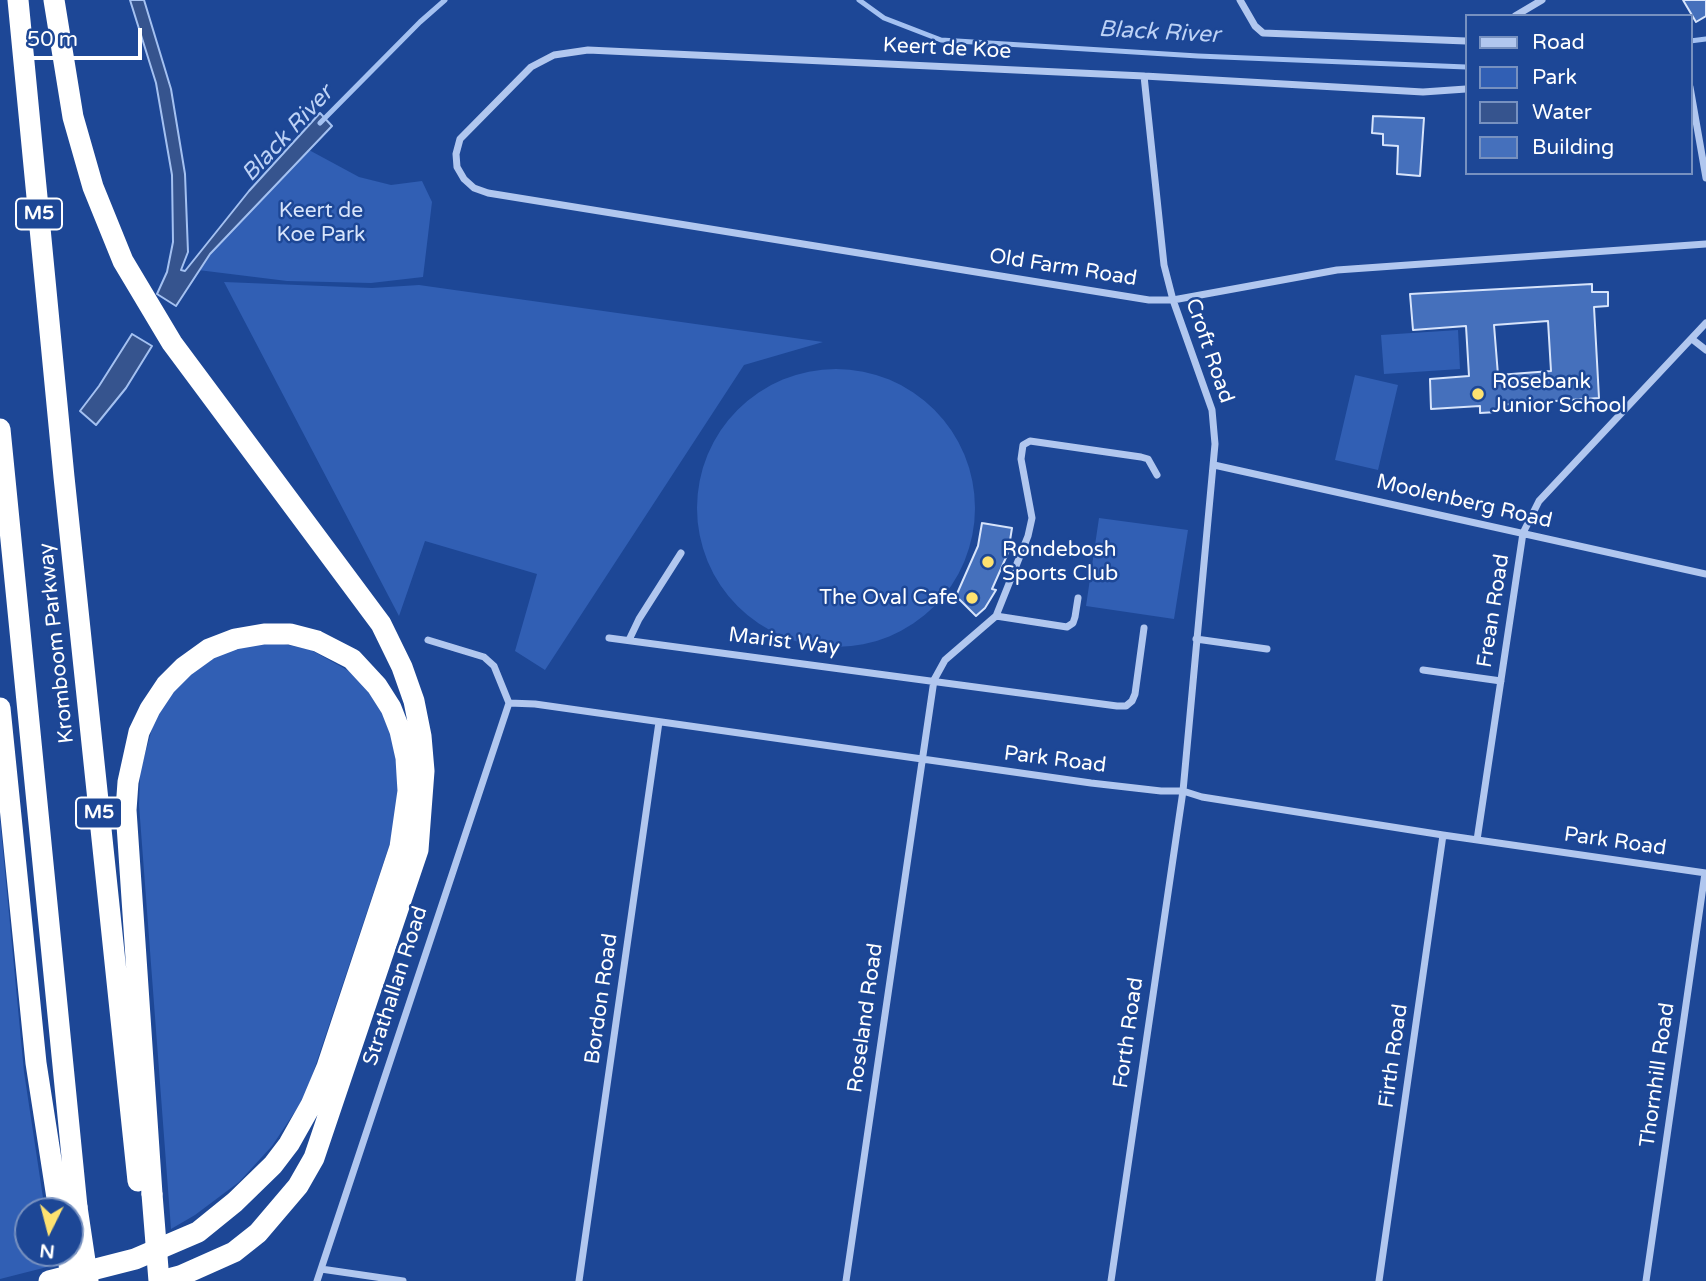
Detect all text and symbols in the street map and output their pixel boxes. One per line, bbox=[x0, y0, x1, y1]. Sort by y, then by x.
scale bar bbox=[18, 14, 145, 58]
legend bbox=[1464, 14, 1692, 175]
water label: Black River bbox=[1098, 16, 1220, 50]
text: 50 m bbox=[27, 27, 78, 52]
text: Road bbox=[1532, 30, 1585, 55]
street label: Keert de Koe bbox=[882, 33, 1012, 65]
text: Park bbox=[1532, 65, 1577, 90]
water label: Black River bbox=[237, 80, 339, 188]
text: Water bbox=[1532, 100, 1592, 125]
text: Building bbox=[1532, 135, 1614, 160]
road number: M5 bbox=[16, 198, 62, 230]
park label: Keert de Koe Park bbox=[276, 198, 366, 248]
street label: Old Farm Road bbox=[987, 244, 1139, 292]
street label: Croft Road bbox=[1179, 295, 1239, 407]
place label: Rosebank Junior School bbox=[1492, 369, 1627, 419]
marker: Rosebank Junior School bbox=[1470, 386, 1486, 402]
street label: Moolenberg Road bbox=[1374, 470, 1554, 534]
place label: Rondebosh Sports Club bbox=[1002, 537, 1118, 587]
street label: Kromboom Parkway bbox=[34, 541, 80, 745]
street label: Frean Road bbox=[1473, 552, 1515, 670]
marker: Rondebosh Sports Club bbox=[980, 554, 996, 570]
place label: The Oval Cafe bbox=[819, 585, 958, 611]
marker: The Oval Cafe bbox=[964, 590, 980, 606]
street label: Marist Way bbox=[727, 623, 841, 661]
street label: Park Road bbox=[1002, 741, 1108, 779]
road number: M5 bbox=[76, 798, 122, 828]
street label: Park Road bbox=[1562, 822, 1668, 862]
street label: Strathallan Road bbox=[358, 903, 434, 1069]
street label: Bordon Road bbox=[580, 932, 624, 1066]
street label: Roseland Road bbox=[843, 941, 889, 1095]
street label: Forth Road bbox=[1109, 976, 1149, 1090]
street label: Thornhill Road bbox=[1635, 1001, 1681, 1149]
street label: Firth Road bbox=[1374, 1002, 1414, 1110]
north arrow bbox=[14, 1197, 84, 1267]
text: N bbox=[38, 1239, 56, 1263]

